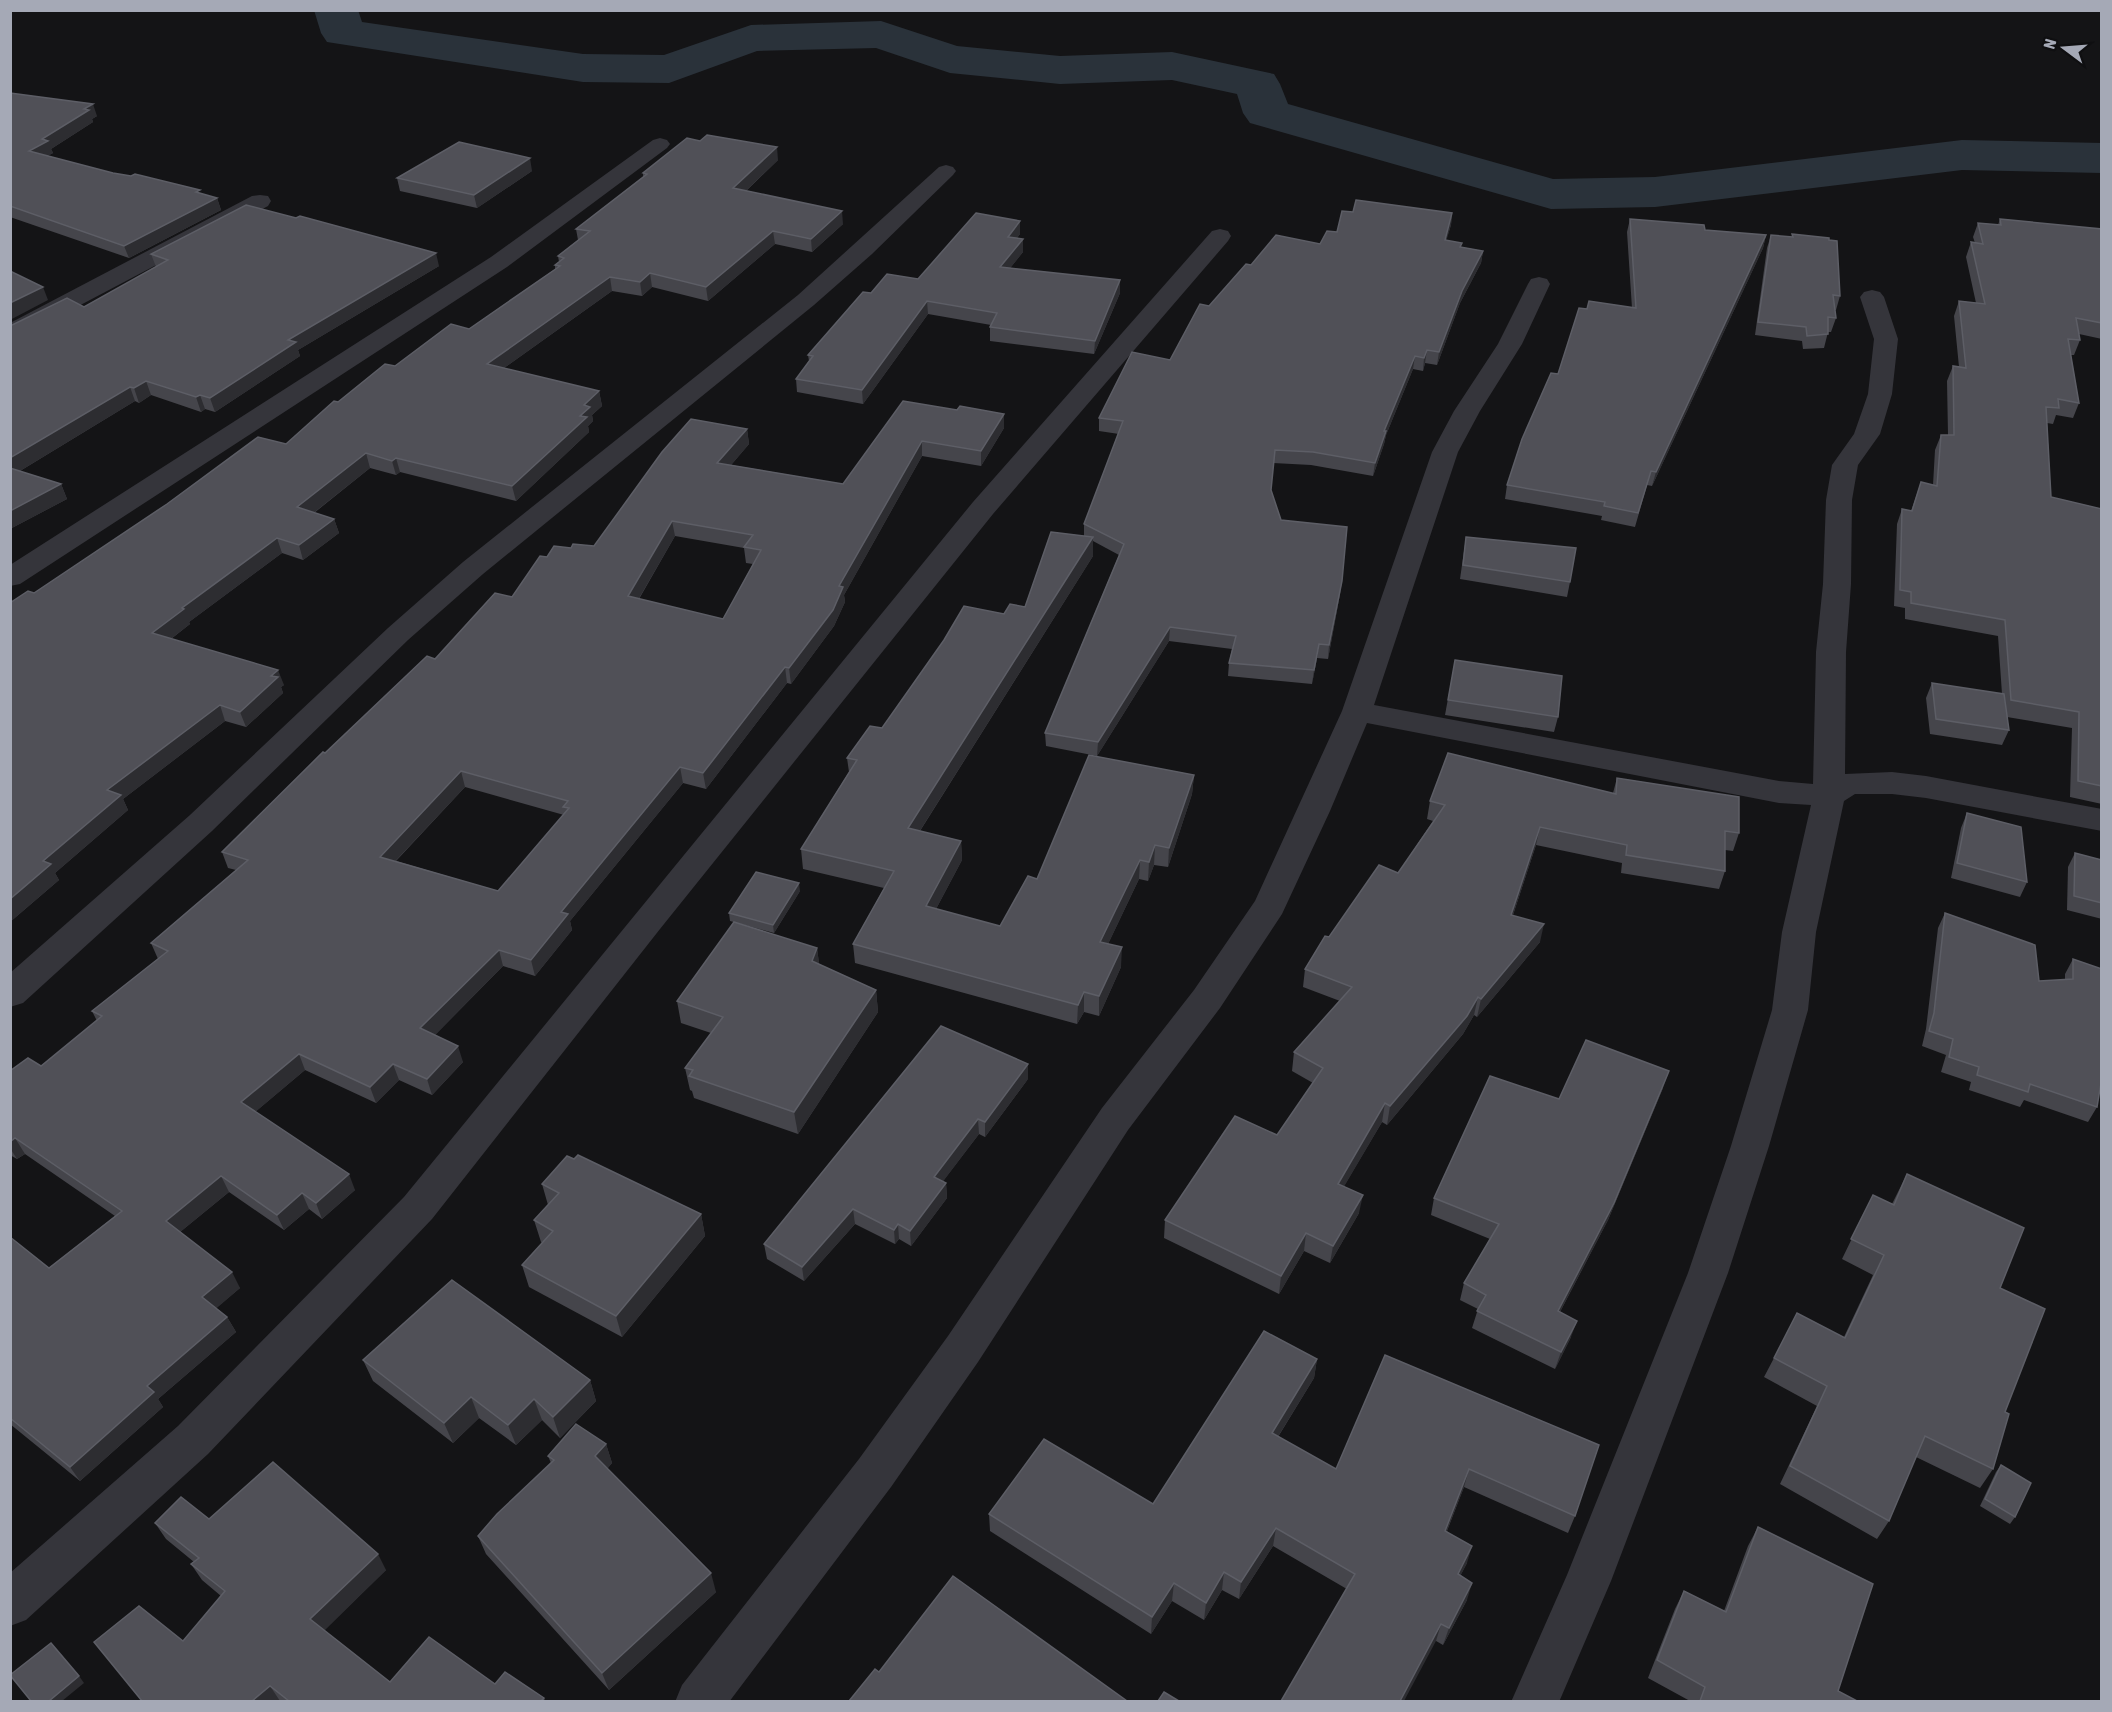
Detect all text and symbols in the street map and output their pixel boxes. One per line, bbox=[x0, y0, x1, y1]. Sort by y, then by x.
north arrow bbox=[2034, 18, 2094, 78]
text: N bbox=[2040, 37, 2060, 51]

